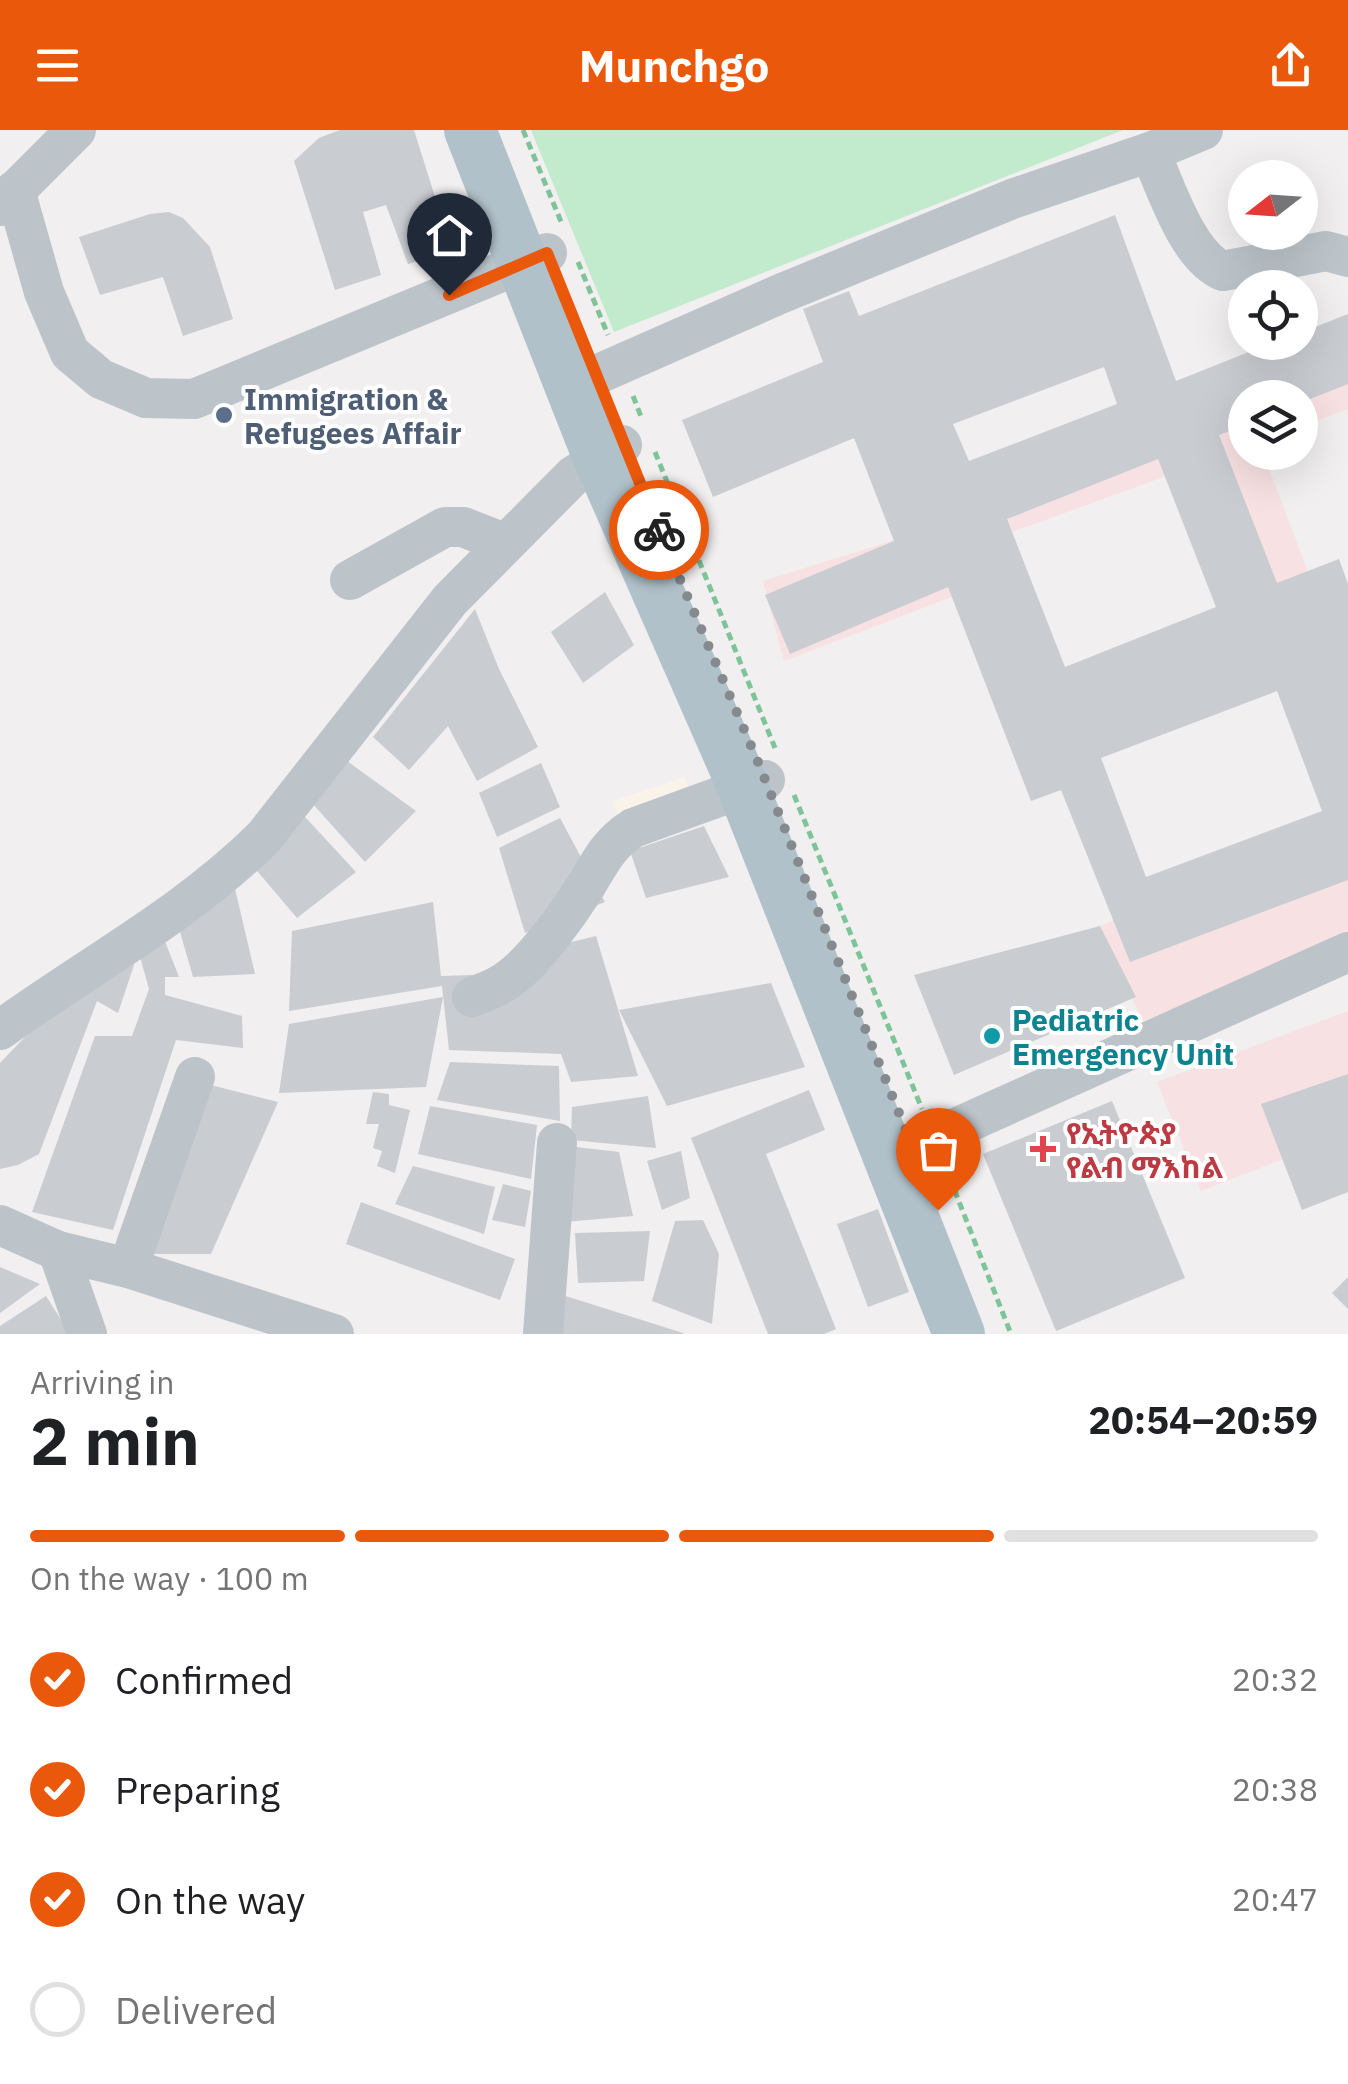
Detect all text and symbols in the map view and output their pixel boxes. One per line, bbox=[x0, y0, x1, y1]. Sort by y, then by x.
text: Munchgo bbox=[579, 36, 769, 94]
icon: menu bbox=[30, 38, 85, 93]
icon: share bbox=[1263, 38, 1318, 93]
north arrow bbox=[1228, 160, 1318, 250]
map controls bbox=[1228, 160, 1318, 470]
pin bbox=[407, 193, 492, 296]
icon: home bbox=[422, 208, 477, 263]
button: locate bbox=[1228, 270, 1318, 360]
place label: Immigration & Refugees Affair bbox=[244, 379, 462, 452]
button: layers bbox=[1228, 380, 1318, 470]
marker: Immigration & Refugees Affair bbox=[213, 404, 235, 426]
courier bbox=[609, 480, 709, 580]
icon: bike bbox=[632, 503, 687, 558]
place label: Pediatric Emergency Unit bbox=[1012, 1000, 1234, 1073]
marker: Pediatric Emergency Unit bbox=[981, 1025, 1003, 1047]
pin bbox=[896, 1108, 981, 1211]
place label: የኢትዮጵያ የልብ ማእከል bbox=[1066, 1113, 1223, 1186]
icon: bag bbox=[911, 1123, 966, 1178]
marker: የኢትዮጵያ የልብ ማእከል bbox=[1030, 1136, 1056, 1162]
text: Arriving in bbox=[30, 1361, 175, 1403]
text: 20:54–20:59 bbox=[1088, 1395, 1318, 1444]
text: 2 min bbox=[30, 1398, 200, 1483]
text: On the way · 100 m bbox=[30, 1557, 309, 1599]
icon: check bbox=[30, 1652, 85, 1707]
text: Confirmed bbox=[115, 1655, 293, 1704]
text: 20:32 bbox=[1232, 1658, 1318, 1700]
icon: check bbox=[30, 1762, 85, 1817]
text: Preparing bbox=[115, 1765, 280, 1814]
text: 20:38 bbox=[1232, 1768, 1318, 1810]
icon: check bbox=[30, 1872, 85, 1927]
text: On the way bbox=[115, 1875, 305, 1924]
text: 20:47 bbox=[1232, 1878, 1318, 1920]
text: Delivered bbox=[115, 1985, 277, 2034]

